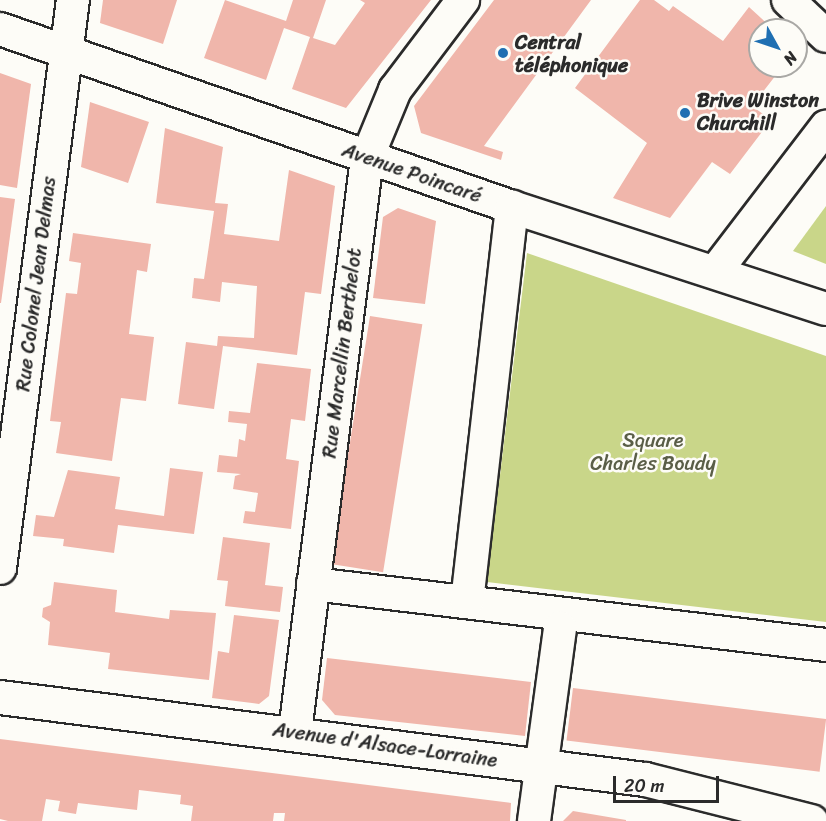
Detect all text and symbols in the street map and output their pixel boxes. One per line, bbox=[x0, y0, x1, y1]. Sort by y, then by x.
north arrow bbox=[748, 18, 808, 78]
place label: Central téléphonique bbox=[515, 30, 628, 77]
text: N bbox=[776, 45, 805, 72]
marker: Central téléphonique bbox=[496, 46, 510, 60]
place label: Brive Winston Churchill bbox=[697, 89, 818, 136]
marker: Brive Winston Churchill bbox=[678, 106, 692, 120]
street label: Avenue Poincaré bbox=[339, 138, 485, 208]
street label: Rue Colonel Jean Delmas bbox=[11, 176, 61, 392]
street label: Rue Marcellin Berthelot bbox=[317, 247, 367, 459]
park label: Square Charles Boudy bbox=[590, 429, 716, 476]
street label: Avenue d'Alsace-Lorraine bbox=[272, 717, 498, 773]
scale bar bbox=[616, 764, 722, 802]
text: 20 m bbox=[624, 770, 664, 802]

